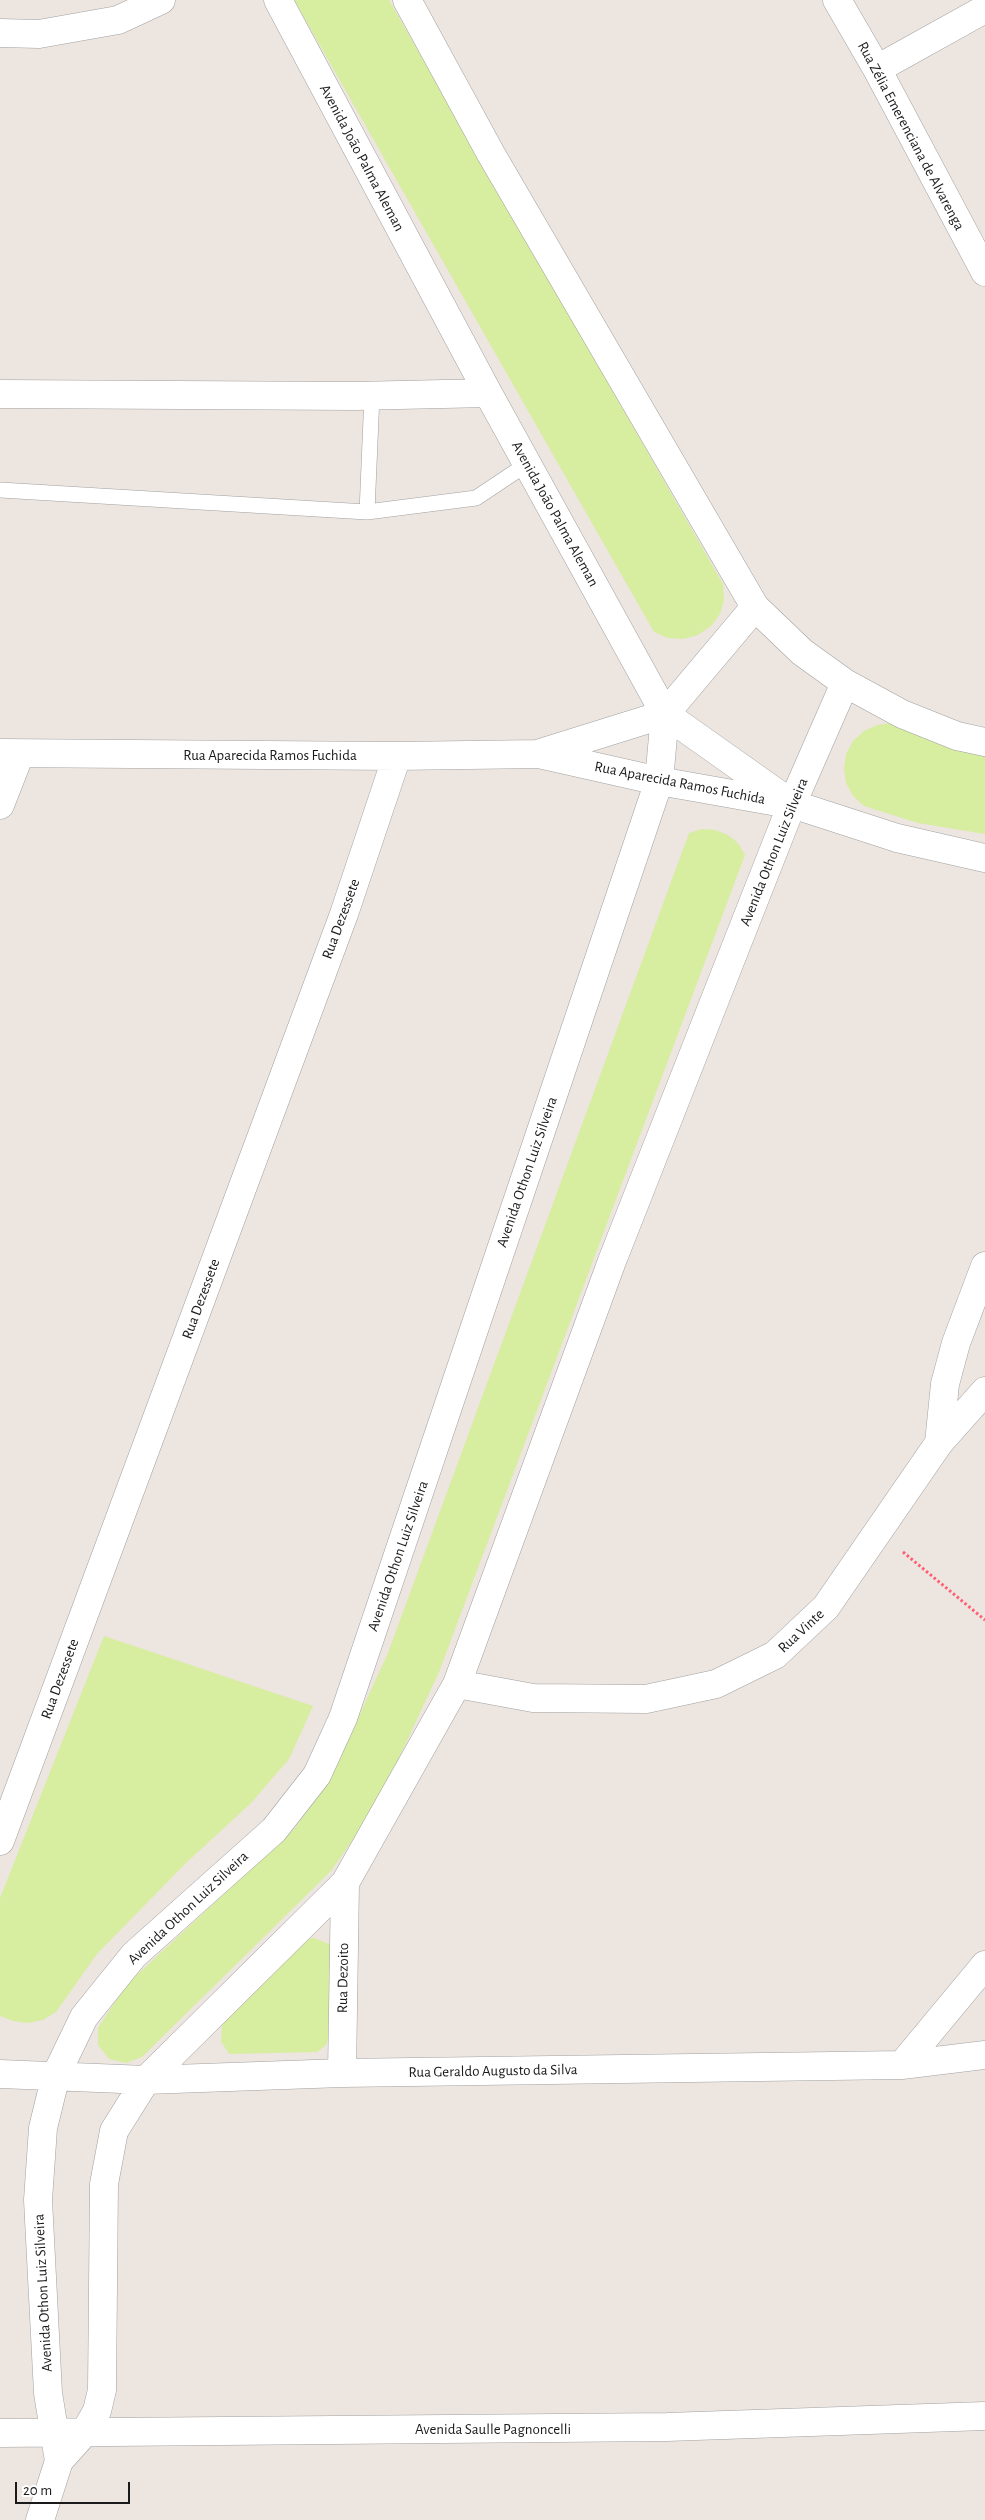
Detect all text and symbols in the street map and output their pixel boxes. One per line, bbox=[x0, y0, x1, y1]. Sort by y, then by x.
street label: Rua Zélia Emerenciana de Alvarenga bbox=[854, 39, 968, 233]
street label: Avenida João Palma Aleman bbox=[316, 82, 408, 234]
street label: Avenida João Palma Aleman bbox=[507, 438, 603, 590]
street label: Rua Aparecida Ramos Fuchida bbox=[183, 746, 357, 764]
street label: Rua Aparecida Ramos Fuchida bbox=[593, 758, 767, 808]
street label: Avenida Othon Luiz Silveira bbox=[736, 775, 812, 929]
street label: Rua Dezessete bbox=[318, 876, 364, 962]
street label: Avenida Othon Luiz Silveira bbox=[493, 1094, 561, 1250]
street label: Rua Dezessete bbox=[178, 1256, 224, 1342]
street label: Avenida Othon Luiz Silveira bbox=[364, 1478, 432, 1634]
street label: Rua Vinte bbox=[774, 1605, 828, 1657]
street label: Rua Dezessete bbox=[37, 1636, 83, 1722]
street label: Avenida Othon Luiz Silveira bbox=[124, 1847, 252, 1969]
street label: Rua Dezoito bbox=[333, 1943, 353, 2013]
street label: Rua Geraldo Augusto da Silva bbox=[408, 2061, 578, 2081]
street label: Avenida Othon Luiz Silveira bbox=[30, 2213, 56, 2373]
street label: Avenida Saulle Pagnoncelli bbox=[415, 2420, 571, 2438]
scale bar bbox=[18, 2472, 132, 2504]
text: 20 m bbox=[23, 2483, 52, 2498]

